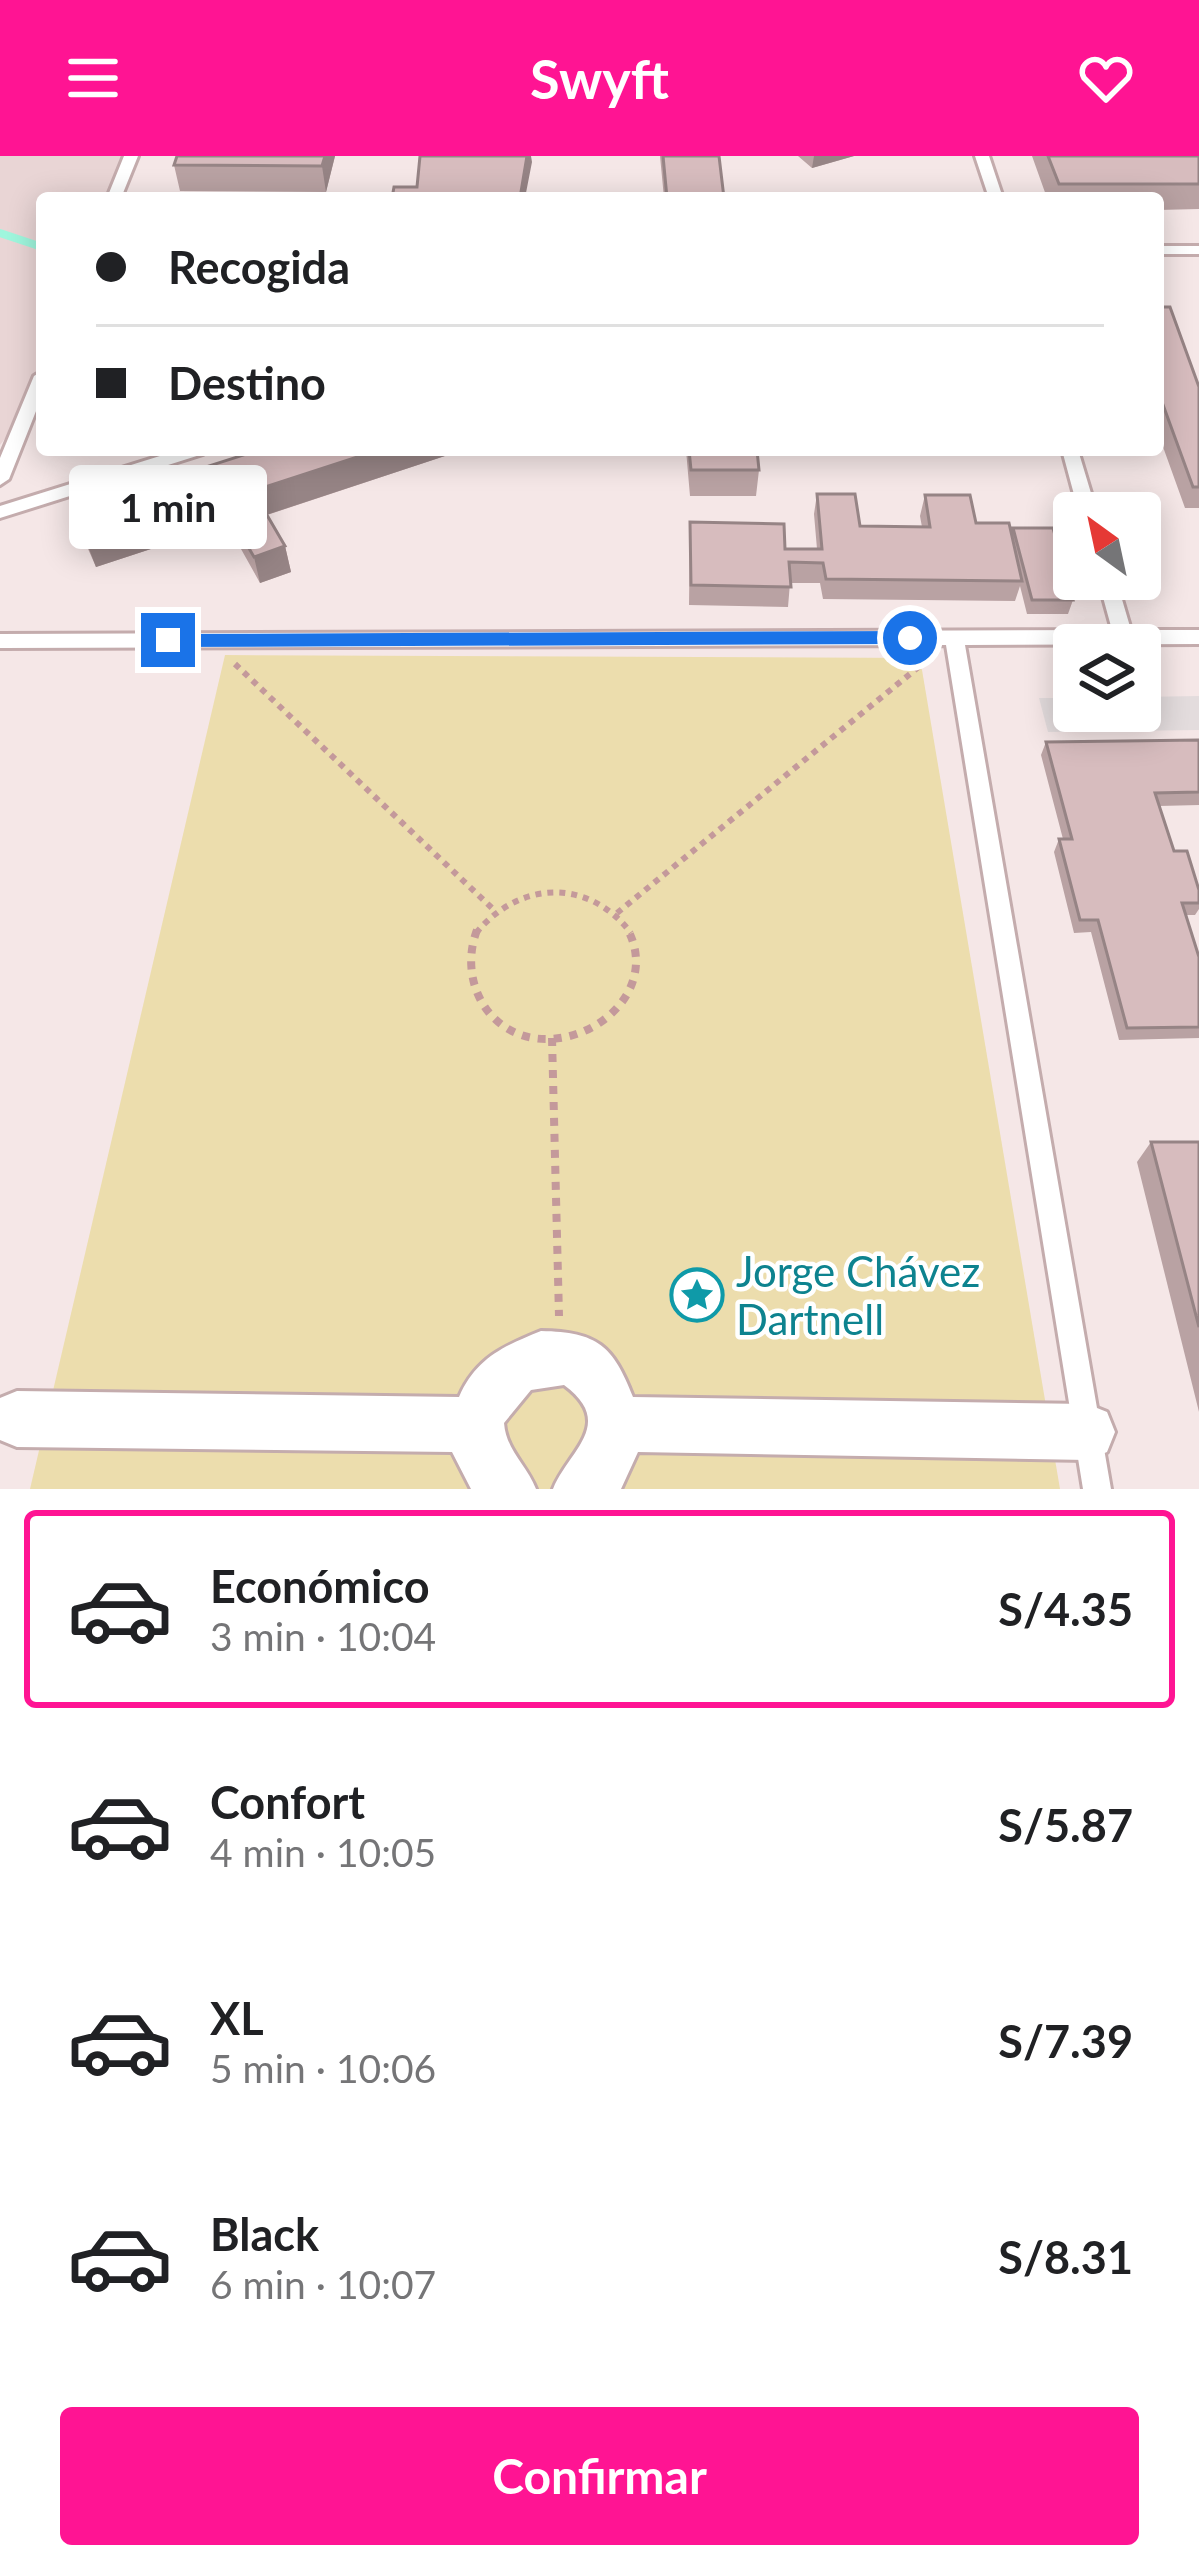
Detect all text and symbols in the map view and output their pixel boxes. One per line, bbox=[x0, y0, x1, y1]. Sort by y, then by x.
icon: menu bbox=[60, 45, 126, 111]
icon: heart bbox=[1073, 45, 1139, 111]
text: Swyft bbox=[530, 46, 669, 111]
text: Recogida bbox=[168, 240, 350, 294]
text: Destino bbox=[168, 356, 326, 410]
callout: 1 min bbox=[69, 466, 267, 550]
text: 1 min bbox=[120, 484, 216, 530]
north arrow bbox=[1053, 492, 1161, 600]
map controls bbox=[1053, 492, 1161, 732]
route start bbox=[883, 611, 937, 665]
route end bbox=[141, 613, 195, 667]
button: layers bbox=[1053, 624, 1161, 732]
place label: Jorge Chávez Dartnell bbox=[736, 1246, 980, 1344]
place icon: Jorge Chávez Dartnell bbox=[669, 1267, 725, 1323]
icon: car bbox=[66, 1555, 174, 1663]
text: Económico bbox=[210, 1559, 430, 1613]
text: S/4.35 bbox=[998, 1582, 1133, 1636]
text: 3 min · 10:04 bbox=[210, 1613, 436, 1659]
icon: car bbox=[66, 1771, 174, 1879]
text: Confort bbox=[210, 1775, 365, 1829]
text: S/5.87 bbox=[998, 1798, 1133, 1852]
text: 4 min · 10:05 bbox=[210, 1829, 436, 1875]
icon: car bbox=[66, 1987, 174, 2095]
text: XL bbox=[210, 1991, 264, 2045]
text: S/7.39 bbox=[998, 2014, 1133, 2068]
text: 5 min · 10:06 bbox=[210, 2045, 436, 2091]
icon: car bbox=[66, 2203, 174, 2311]
text: Black bbox=[210, 2207, 319, 2261]
text: S/8.31 bbox=[998, 2230, 1133, 2284]
text: 6 min · 10:07 bbox=[210, 2261, 436, 2307]
button: Confirmar bbox=[60, 2407, 1139, 2545]

